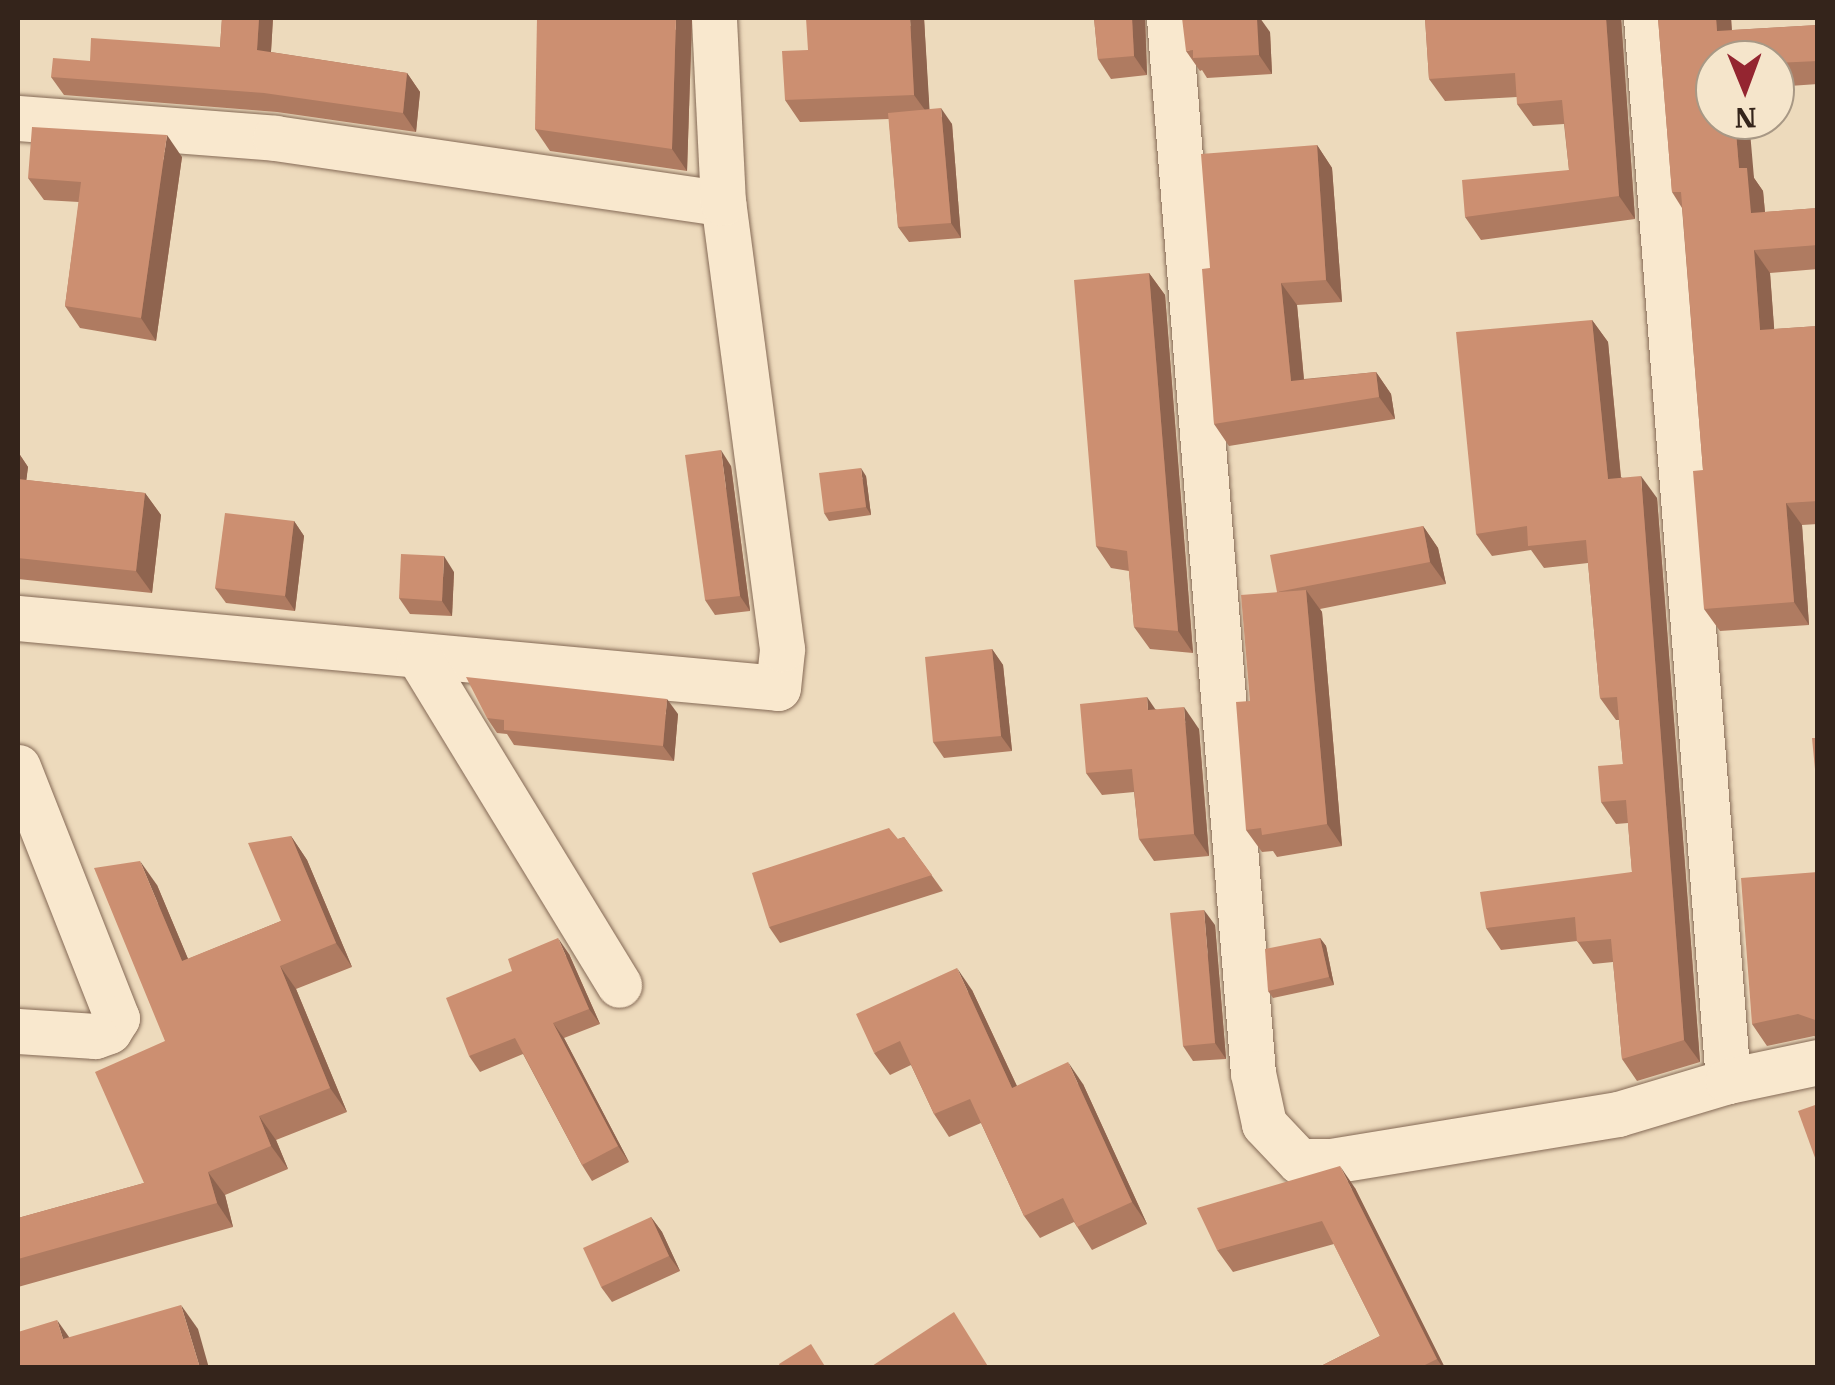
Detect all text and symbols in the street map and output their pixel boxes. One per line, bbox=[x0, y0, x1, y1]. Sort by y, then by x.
north arrow bbox=[1695, 40, 1795, 140]
text: N bbox=[1734, 100, 1757, 137]

